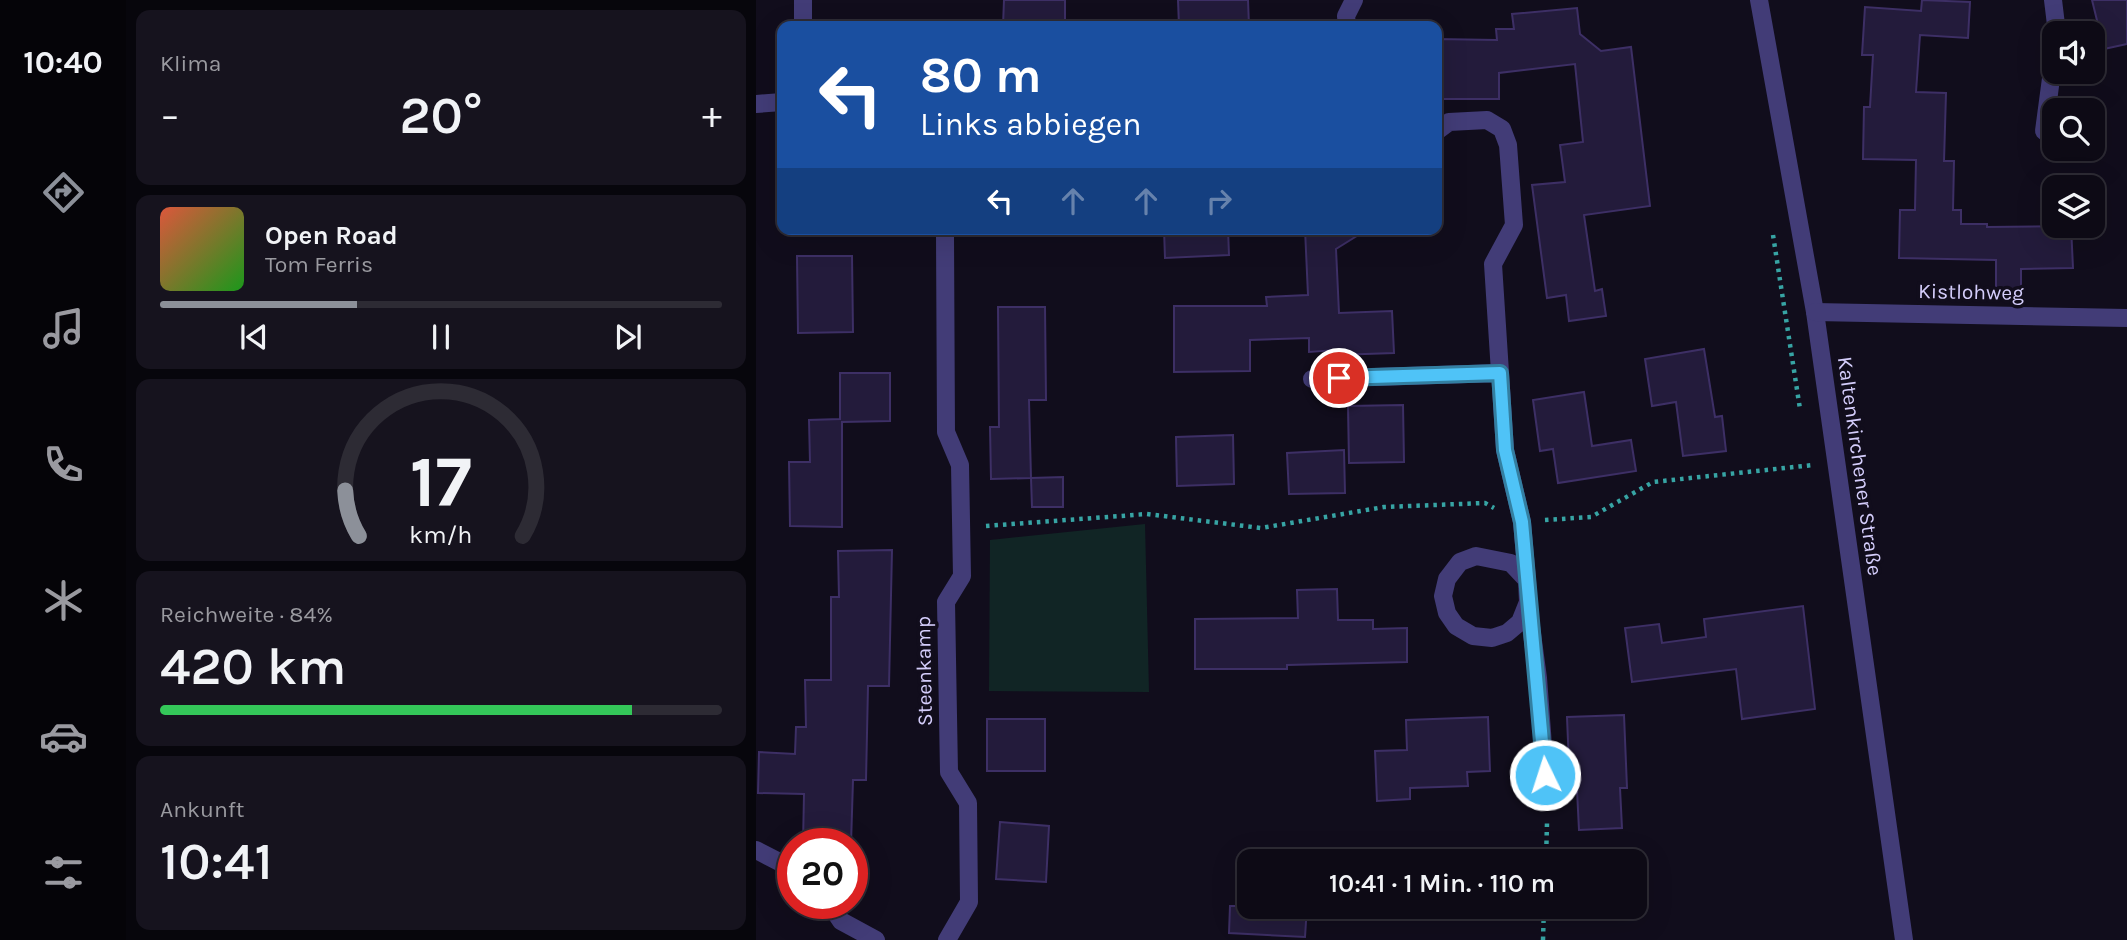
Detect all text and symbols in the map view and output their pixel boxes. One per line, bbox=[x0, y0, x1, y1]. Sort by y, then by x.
map controls bbox=[2042, 21, 2105, 238]
button: sound bbox=[2042, 21, 2105, 84]
text: 10:40 bbox=[23, 44, 103, 81]
text: 80 m bbox=[920, 47, 1042, 104]
icon: left bbox=[805, 49, 896, 140]
text: Klima bbox=[160, 50, 221, 77]
text: 20° bbox=[400, 85, 482, 146]
text: − bbox=[160, 93, 180, 138]
text: + bbox=[702, 93, 722, 138]
button: search bbox=[2042, 98, 2105, 161]
text: Links abbiegen bbox=[920, 106, 1142, 143]
icon: directions bbox=[39, 168, 88, 217]
button: layers bbox=[2042, 175, 2105, 238]
icon: left bbox=[981, 182, 1019, 220]
icon: ahead bbox=[1054, 182, 1092, 220]
icon: ahead bbox=[1127, 182, 1165, 220]
icon: right bbox=[1200, 182, 1238, 220]
text: Open Road bbox=[265, 220, 398, 251]
text: Tom Ferris bbox=[265, 251, 373, 278]
street label: Kistlohweg bbox=[1918, 279, 2024, 305]
icon: music bbox=[39, 304, 88, 353]
icon: previous bbox=[235, 318, 273, 356]
icon: pause bbox=[422, 318, 460, 356]
icon: next bbox=[609, 318, 647, 356]
pin bbox=[1309, 348, 1369, 408]
street label: Kaltenkirchener Straße bbox=[1833, 355, 1887, 577]
icon: arrive bbox=[1320, 359, 1358, 397]
text: 17 bbox=[410, 439, 472, 524]
icon: phone bbox=[39, 440, 88, 489]
text: km/h bbox=[409, 520, 473, 549]
icon: climate bbox=[39, 576, 88, 625]
text: Reichweite · 84% bbox=[160, 601, 333, 628]
street label: Steenkamp bbox=[911, 616, 937, 726]
text: 420 km bbox=[160, 636, 346, 697]
icon: car bbox=[39, 712, 88, 761]
position arrow bbox=[1508, 738, 1582, 812]
text: Ankunft bbox=[160, 796, 244, 823]
speed limit sign: 20 bbox=[777, 828, 868, 919]
text: 10:41 bbox=[160, 831, 273, 892]
icon: filters bbox=[39, 848, 88, 897]
text: 10:41 · 1 Min. · 110 m bbox=[1329, 868, 1555, 899]

